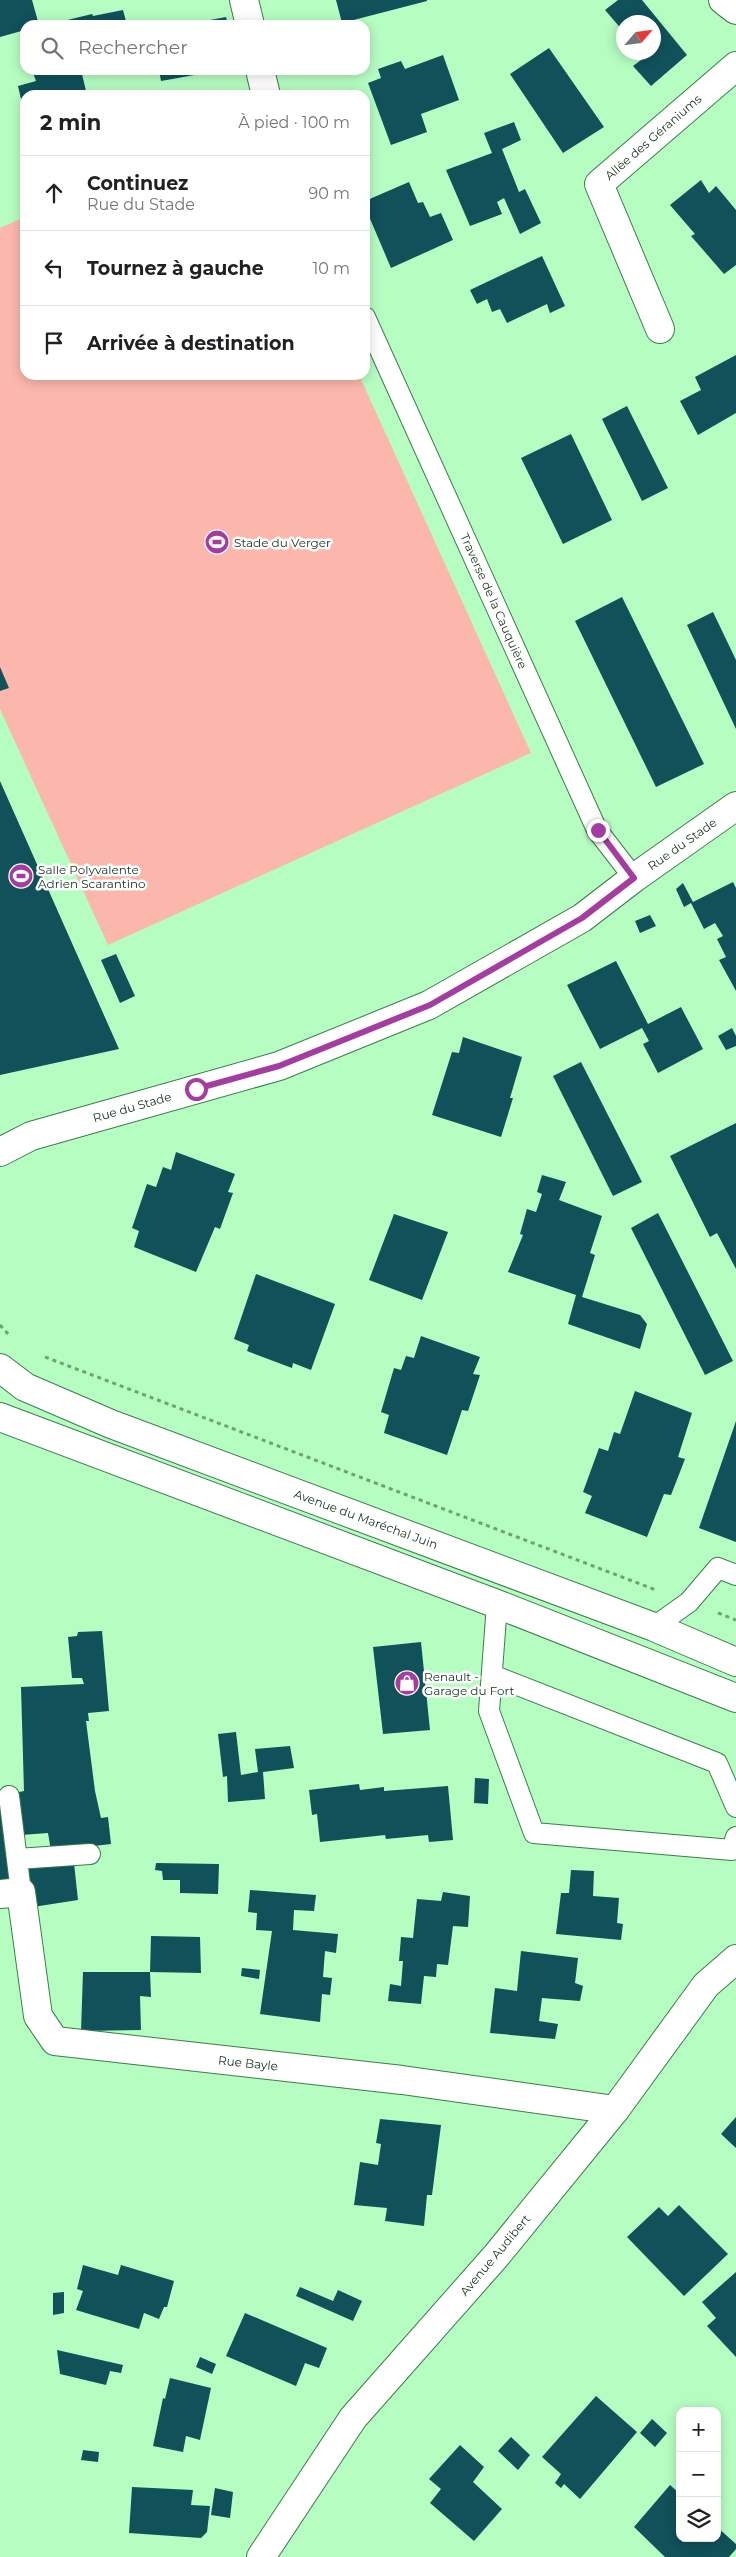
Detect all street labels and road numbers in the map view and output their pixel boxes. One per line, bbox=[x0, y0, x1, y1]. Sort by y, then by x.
street label: Allée des Géraniums bbox=[602, 91, 704, 183]
street label: Traverse de la Cauquière bbox=[457, 531, 531, 671]
street label: Rue du Stade bbox=[645, 815, 719, 873]
street label: Rue du Stade bbox=[91, 1089, 173, 1125]
street label: Avenue du Maréchal Juin bbox=[292, 1486, 440, 1552]
street label: Rue Bayle bbox=[217, 2052, 279, 2074]
street label: Avenue Audibert bbox=[457, 2211, 533, 2299]

